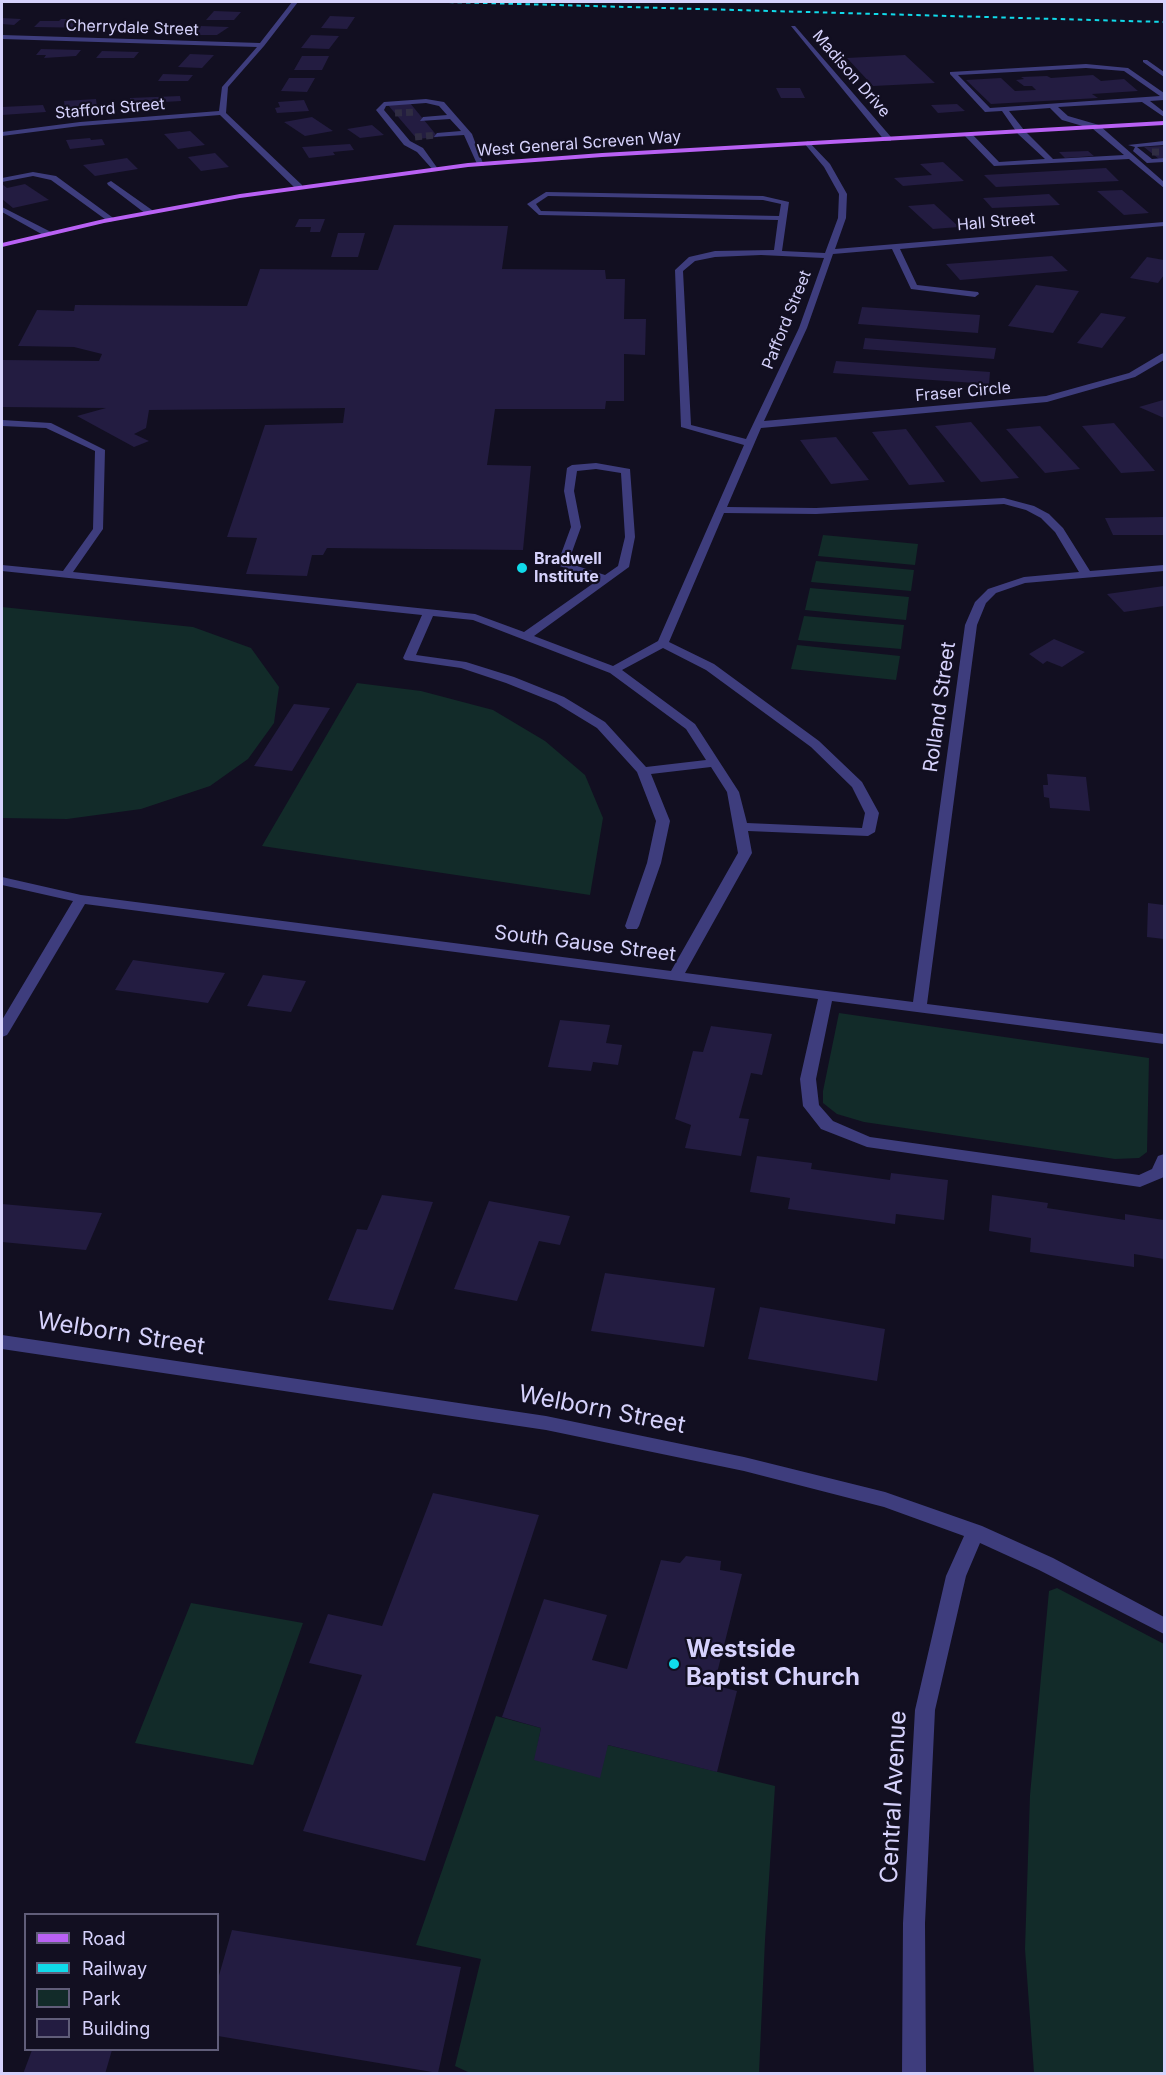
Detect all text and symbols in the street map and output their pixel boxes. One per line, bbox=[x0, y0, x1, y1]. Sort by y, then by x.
street label: Cherrydale Street bbox=[65, 16, 199, 40]
street label: Madison Drive bbox=[808, 27, 894, 121]
street label: Stafford Street bbox=[54, 95, 166, 123]
street label: West General Screven Way bbox=[476, 127, 682, 161]
street label: Hall Street bbox=[956, 209, 1036, 235]
street label: Pafford Street bbox=[758, 268, 816, 372]
street label: Fraser Circle bbox=[914, 378, 1012, 406]
place label: Bradwell Institute bbox=[534, 549, 602, 587]
marker: Bradwell Institute bbox=[515, 561, 529, 575]
street label: Rolland Street bbox=[919, 640, 961, 774]
street label: South Gause Street bbox=[493, 921, 677, 967]
street label: Welborn Street bbox=[35, 1307, 207, 1361]
street label: Welborn Street bbox=[516, 1380, 688, 1440]
place label: Westside Baptist Church bbox=[686, 1636, 860, 1692]
marker: Westside Baptist Church bbox=[667, 1657, 681, 1671]
street label: Central Avenue bbox=[875, 1710, 913, 1884]
legend bbox=[24, 1913, 219, 2051]
text: Road bbox=[82, 1928, 125, 1949]
text: Railway bbox=[82, 1958, 147, 1979]
text: Park bbox=[82, 1988, 121, 2009]
text: Building bbox=[82, 2018, 150, 2039]

